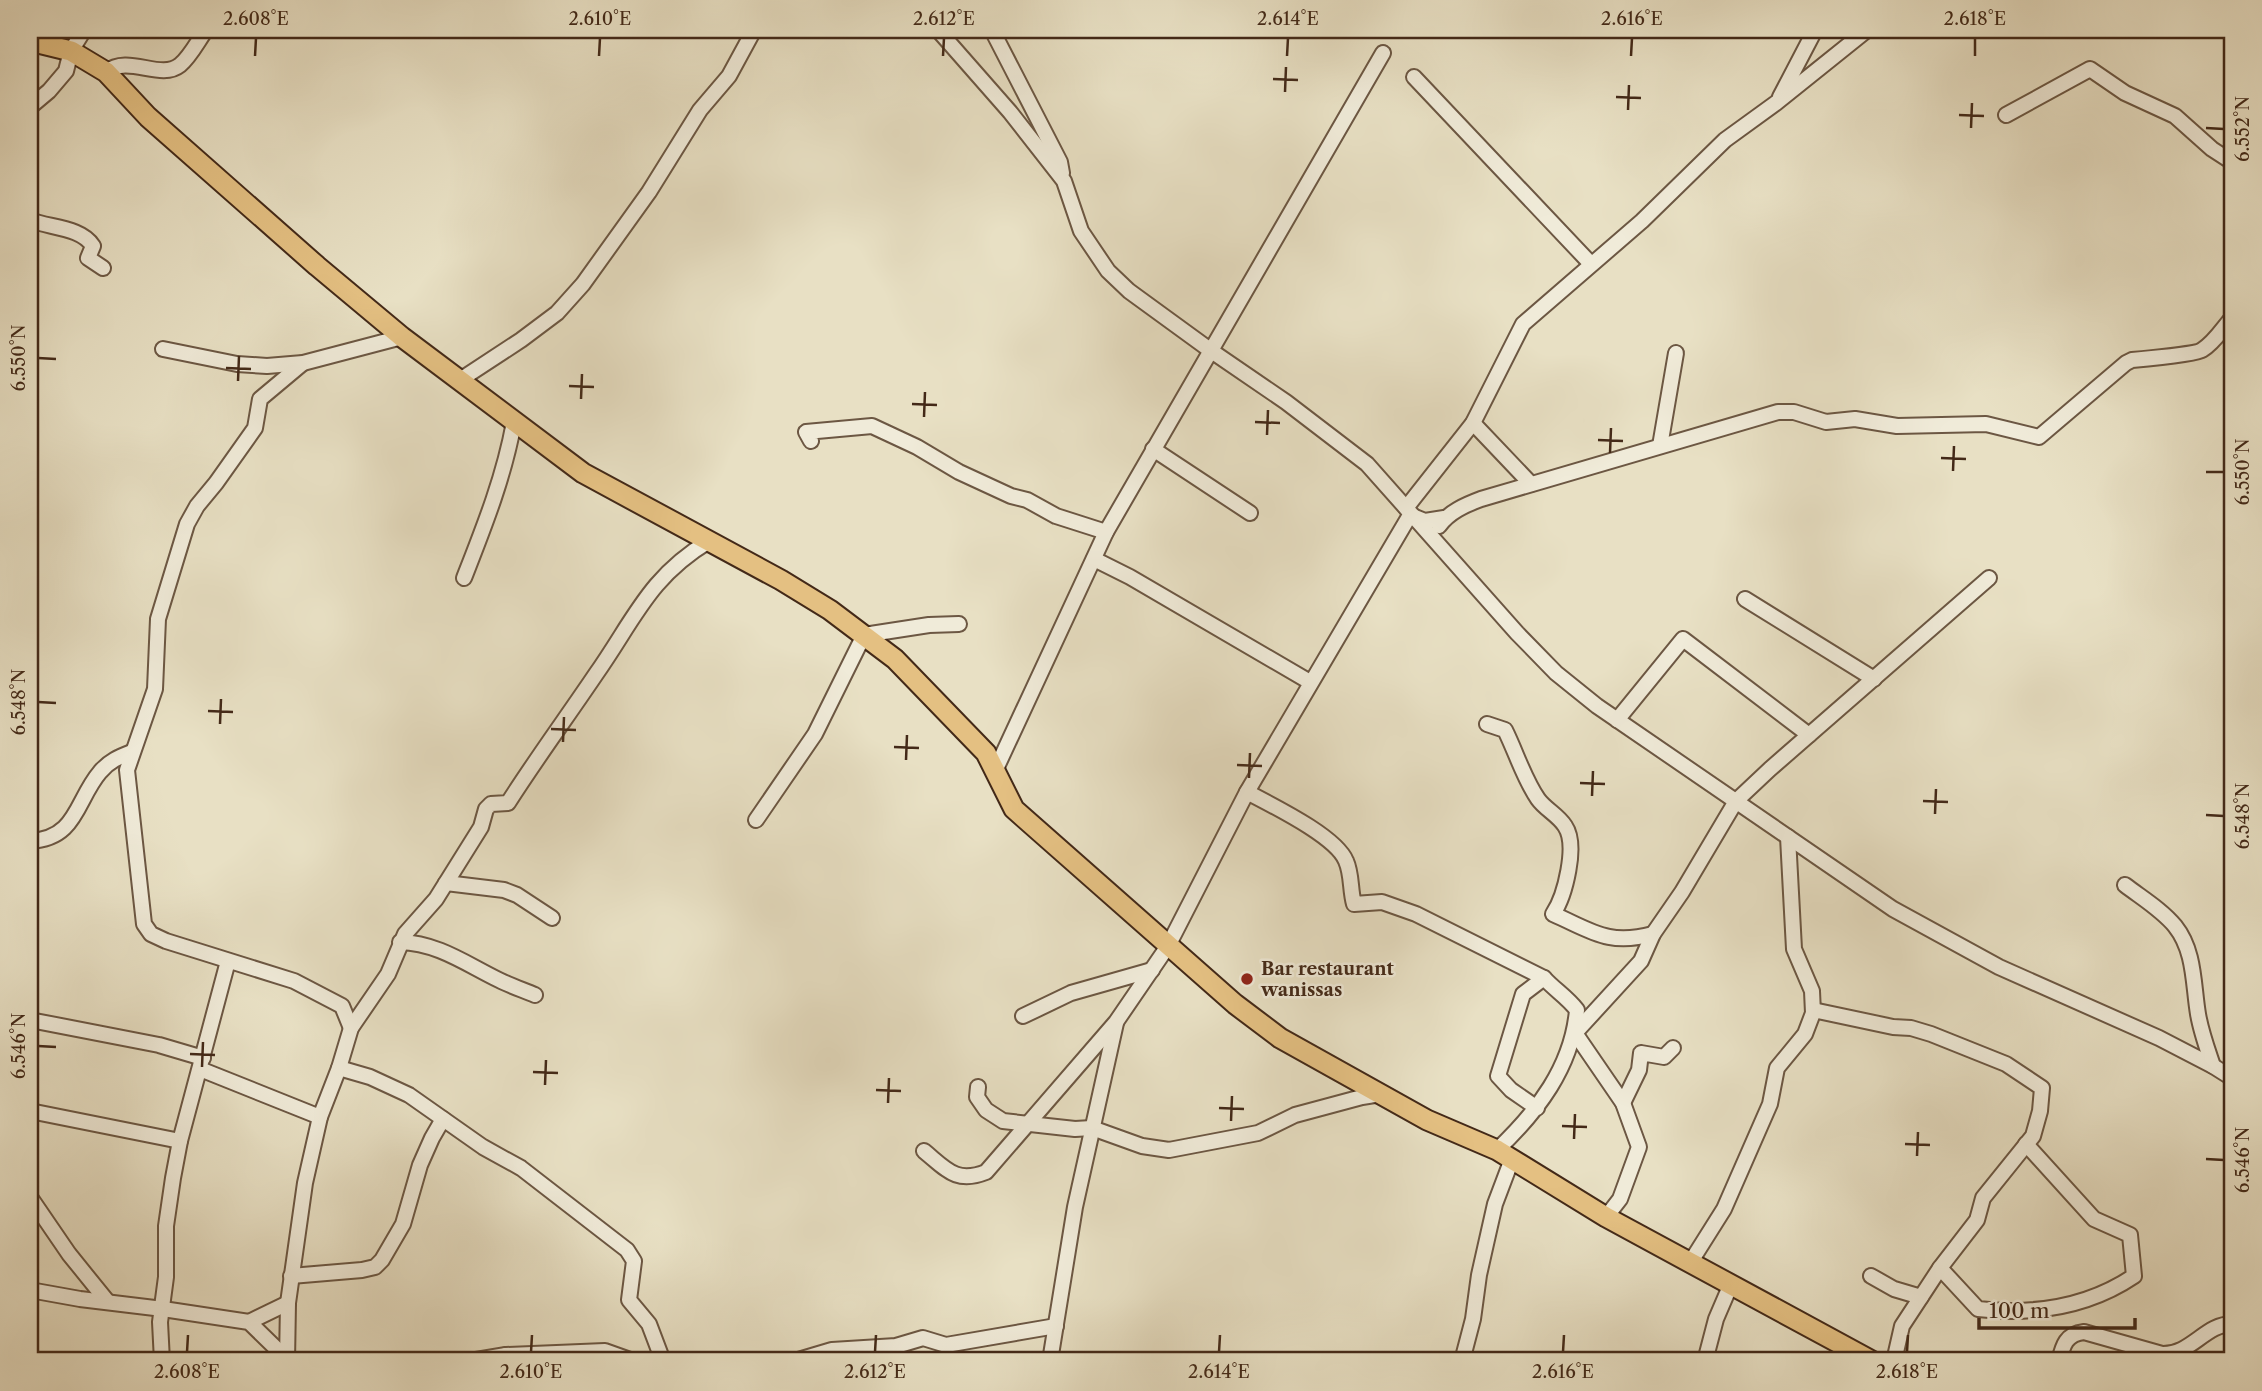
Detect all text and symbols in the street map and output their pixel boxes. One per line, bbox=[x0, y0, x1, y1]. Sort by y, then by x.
text: 2.608°E bbox=[223, 8, 289, 30]
text: 2.610°E bbox=[569, 8, 632, 30]
text: 2.612°E bbox=[913, 8, 975, 30]
text: 2.614°E bbox=[1257, 8, 1319, 30]
text: 2.616°E bbox=[1601, 8, 1663, 30]
text: 2.618°E bbox=[1944, 8, 2006, 30]
text: 6.552°N bbox=[2232, 96, 2254, 162]
text: 6.550°N bbox=[8, 324, 30, 392]
text: 6.550°N bbox=[2232, 438, 2254, 506]
text: 6.548°N bbox=[8, 668, 30, 735]
text: 6.548°N bbox=[2232, 782, 2254, 849]
place label: Bar restaurant wanissas bbox=[1260, 958, 1394, 1001]
marker: Bar restaurant wanissas bbox=[1239, 971, 1255, 987]
text: 6.546°N bbox=[8, 1013, 30, 1079]
text: 6.546°N bbox=[2232, 1127, 2254, 1193]
scale bar bbox=[1979, 1286, 2134, 1330]
text: 100 m bbox=[1989, 1298, 2050, 1323]
text: 2.608°E bbox=[154, 1361, 220, 1383]
text: 2.610°E bbox=[500, 1361, 563, 1383]
text: 2.612°E bbox=[844, 1361, 906, 1383]
text: 2.614°E bbox=[1188, 1361, 1250, 1383]
text: 2.616°E bbox=[1532, 1361, 1594, 1383]
text: 2.618°E bbox=[1876, 1361, 1938, 1383]

